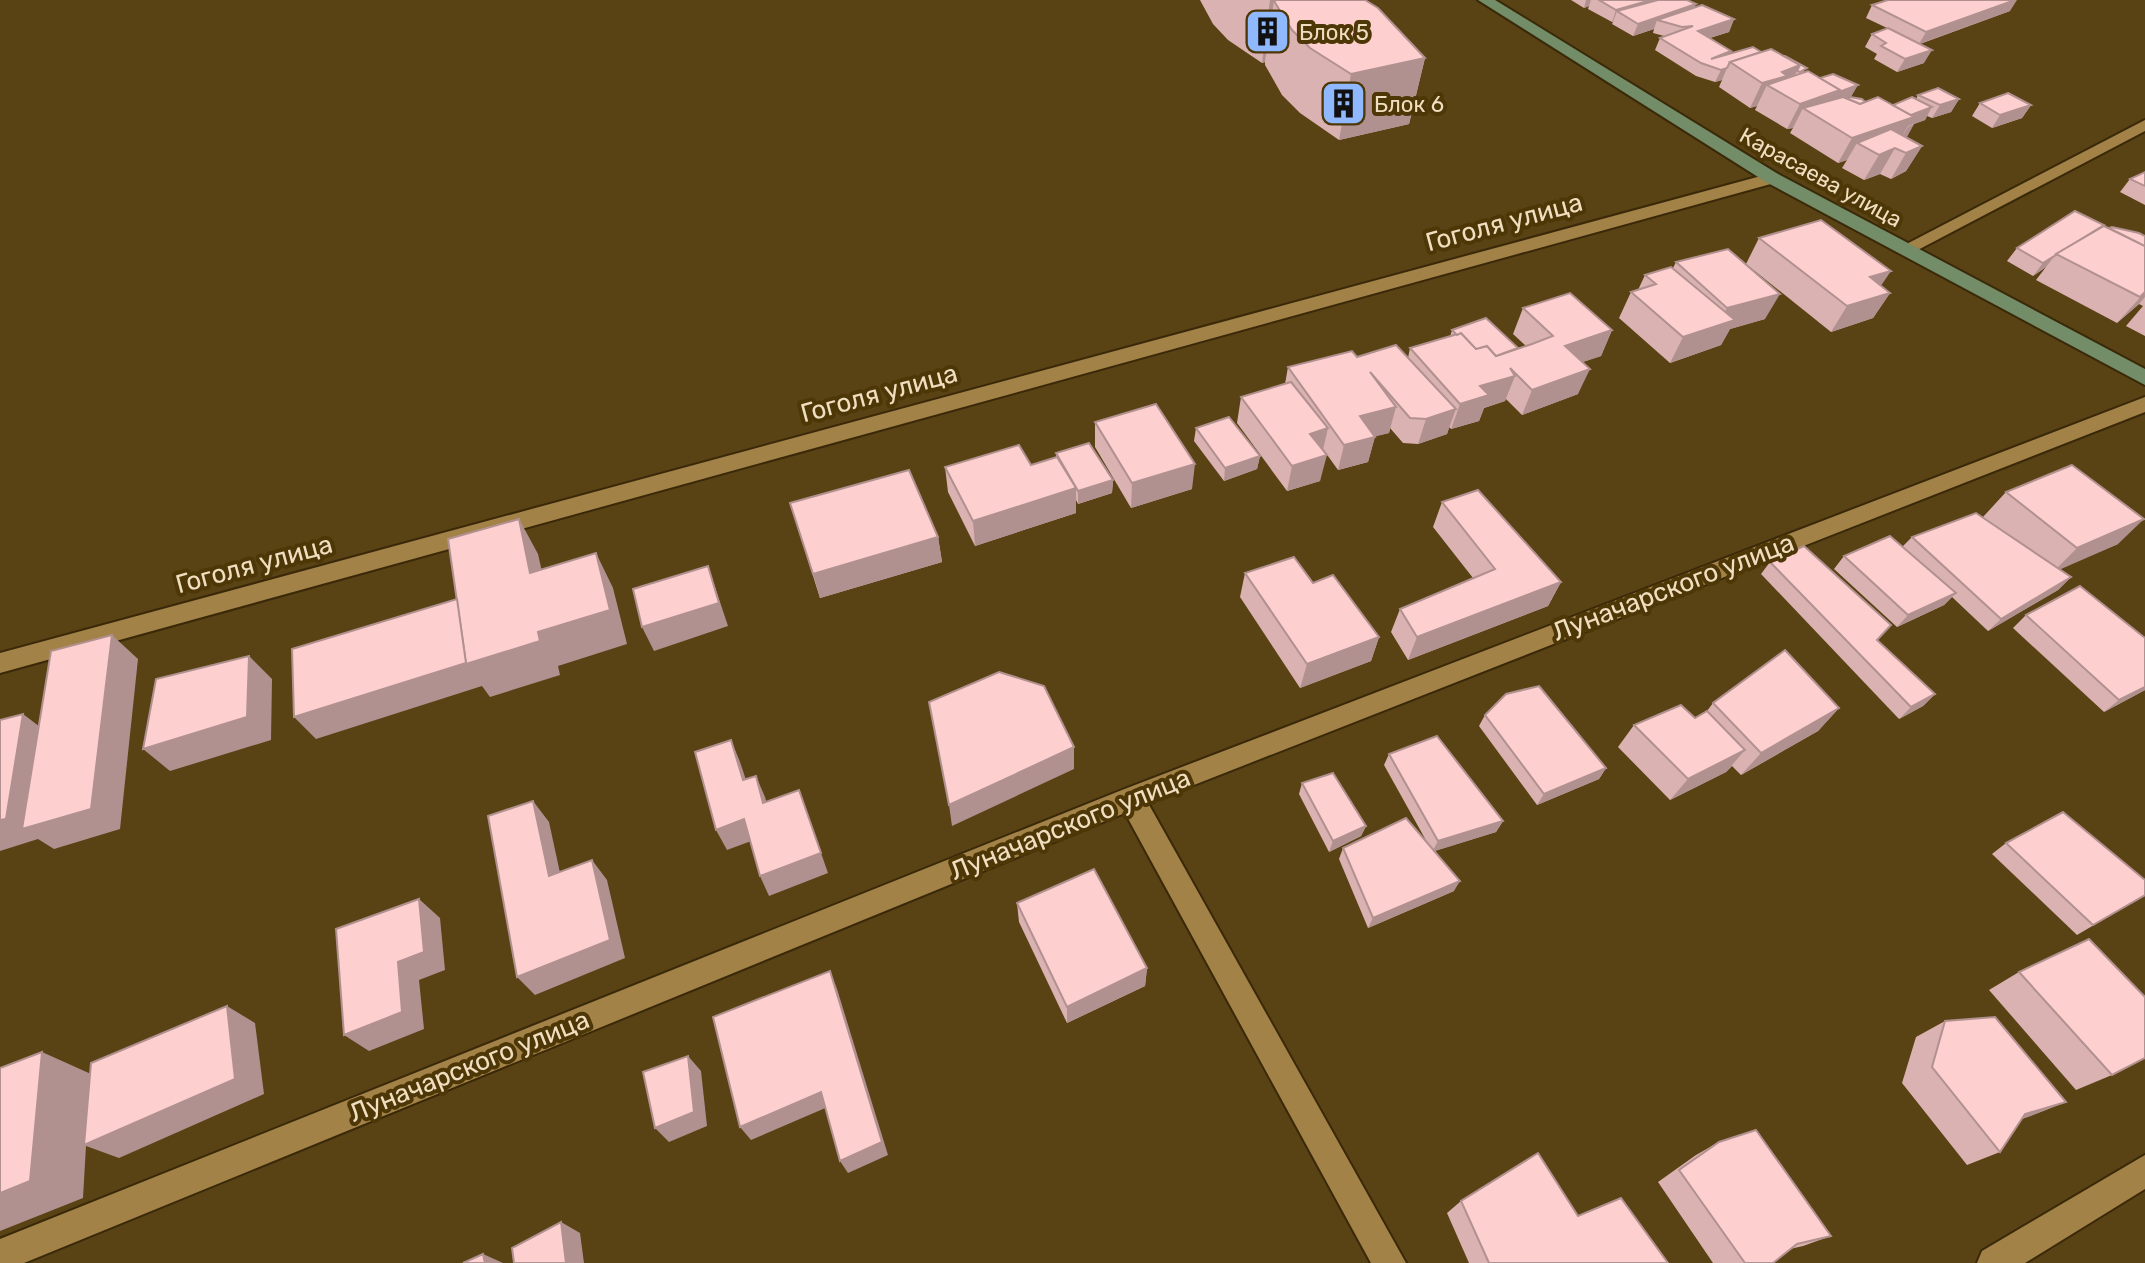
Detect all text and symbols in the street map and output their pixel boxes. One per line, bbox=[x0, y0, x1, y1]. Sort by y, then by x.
building icon: Блок 5 bbox=[1244, 8, 1292, 56]
place label: Блок 5 bbox=[1299, 19, 1369, 46]
building icon: Блок 6 bbox=[1319, 80, 1367, 128]
place label: Блок 6 bbox=[1374, 91, 1444, 118]
street label: Карасаева улица bbox=[1735, 122, 1907, 233]
street label: Гоголя улица bbox=[1422, 187, 1586, 258]
street label: Гоголя улица bbox=[797, 358, 961, 429]
street label: Луначарского улица bbox=[1548, 527, 1798, 648]
street label: Гоголя улица bbox=[172, 529, 336, 600]
street label: Луначарского улица bbox=[945, 762, 1195, 887]
street label: Луначарского улица bbox=[344, 1004, 594, 1129]

